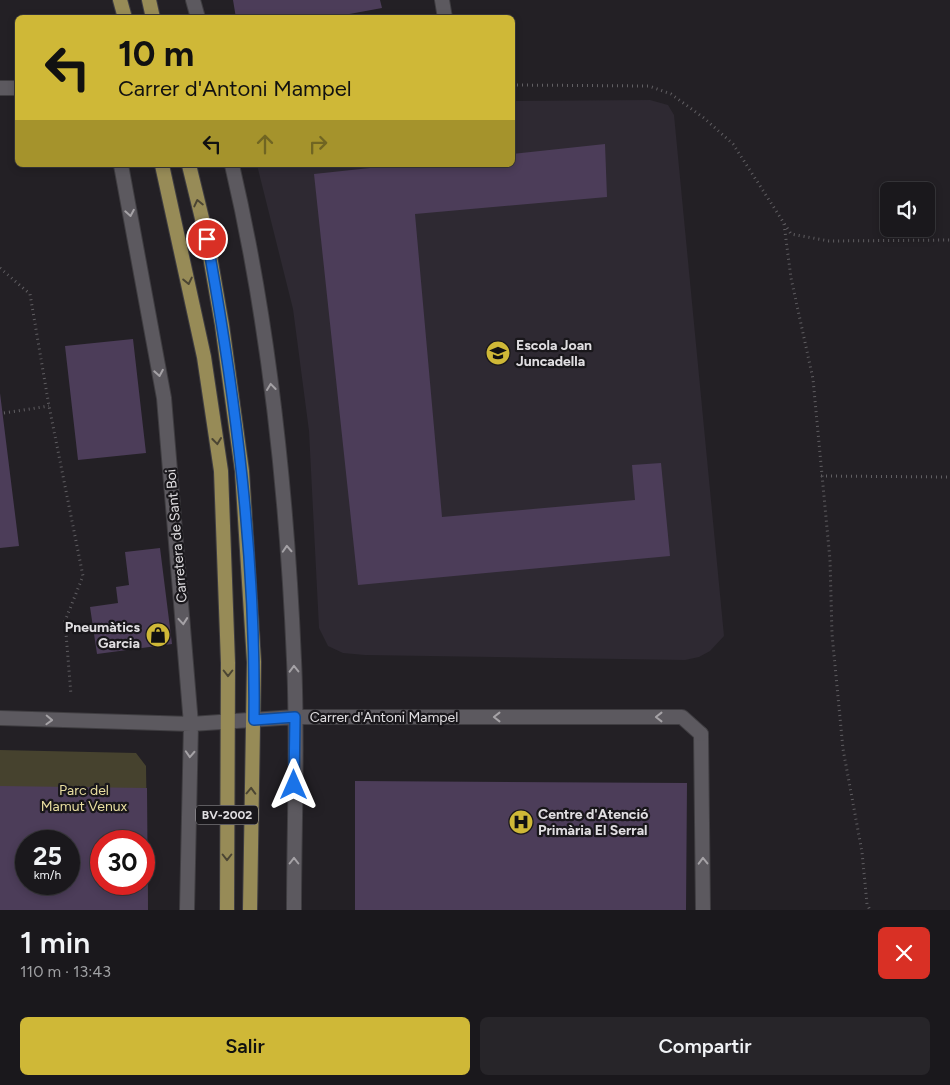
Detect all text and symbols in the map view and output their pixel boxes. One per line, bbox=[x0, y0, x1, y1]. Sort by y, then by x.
text: 10 m bbox=[118, 33, 194, 75]
icon: left bbox=[35, 35, 100, 100]
text: Carrer d'Antoni Mampel bbox=[118, 75, 352, 102]
icon: left bbox=[198, 130, 226, 158]
icon: ahead bbox=[251, 130, 279, 158]
icon: right bbox=[304, 130, 332, 158]
map controls bbox=[880, 182, 935, 237]
button: sound bbox=[880, 182, 935, 237]
one-way arrow bbox=[193, 198, 204, 207]
one-way arrow bbox=[124, 209, 134, 217]
pin bbox=[186, 218, 228, 260]
icon: arrive bbox=[193, 225, 221, 253]
one-way arrow bbox=[182, 277, 193, 285]
place label: Escola Joan Juncadella bbox=[516, 337, 592, 370]
school or university icon: Escola Joan Juncadella bbox=[485, 340, 511, 366]
one-way arrow bbox=[154, 368, 164, 377]
one-way arrow bbox=[266, 383, 277, 391]
one-way arrow bbox=[211, 437, 222, 445]
street label: Carretera de Sant Boi bbox=[162, 468, 191, 603]
one-way arrow bbox=[282, 545, 293, 553]
one-way arrow bbox=[178, 618, 189, 626]
place label: Pneumàtics Garcia bbox=[65, 619, 140, 652]
shop icon: Pneumàtics Garcia bbox=[145, 622, 171, 648]
one-way arrow bbox=[289, 664, 300, 672]
one-way arrow bbox=[223, 670, 233, 677]
street label: Carrer d'Antoni Mampel bbox=[310, 709, 458, 726]
one-way arrow bbox=[492, 712, 500, 722]
one-way arrow bbox=[655, 712, 662, 722]
one-way arrow bbox=[45, 715, 53, 725]
one-way arrow bbox=[184, 750, 195, 758]
position arrow bbox=[267, 758, 319, 810]
park label: Parc del Mamut Venux bbox=[41, 782, 128, 815]
one-way arrow bbox=[246, 787, 256, 795]
road number: BV-2002 bbox=[196, 806, 258, 824]
place label: Centre d'Atenció Primària El Serral bbox=[538, 806, 648, 839]
hospital icon: Centre d'Atenció Primària El Serral bbox=[508, 809, 534, 835]
speed limit sign: 30 bbox=[90, 830, 155, 895]
text: 25 bbox=[33, 841, 62, 871]
one-way arrow bbox=[222, 854, 232, 861]
one-way arrow bbox=[289, 857, 299, 865]
one-way arrow bbox=[698, 857, 708, 865]
text: km/h bbox=[34, 868, 61, 882]
text: 1 min bbox=[20, 924, 90, 961]
button: close bbox=[878, 927, 930, 979]
text: 110 m · 13:43 bbox=[20, 962, 111, 981]
button: Salir bbox=[20, 1017, 470, 1075]
button: Compartir bbox=[480, 1017, 930, 1075]

